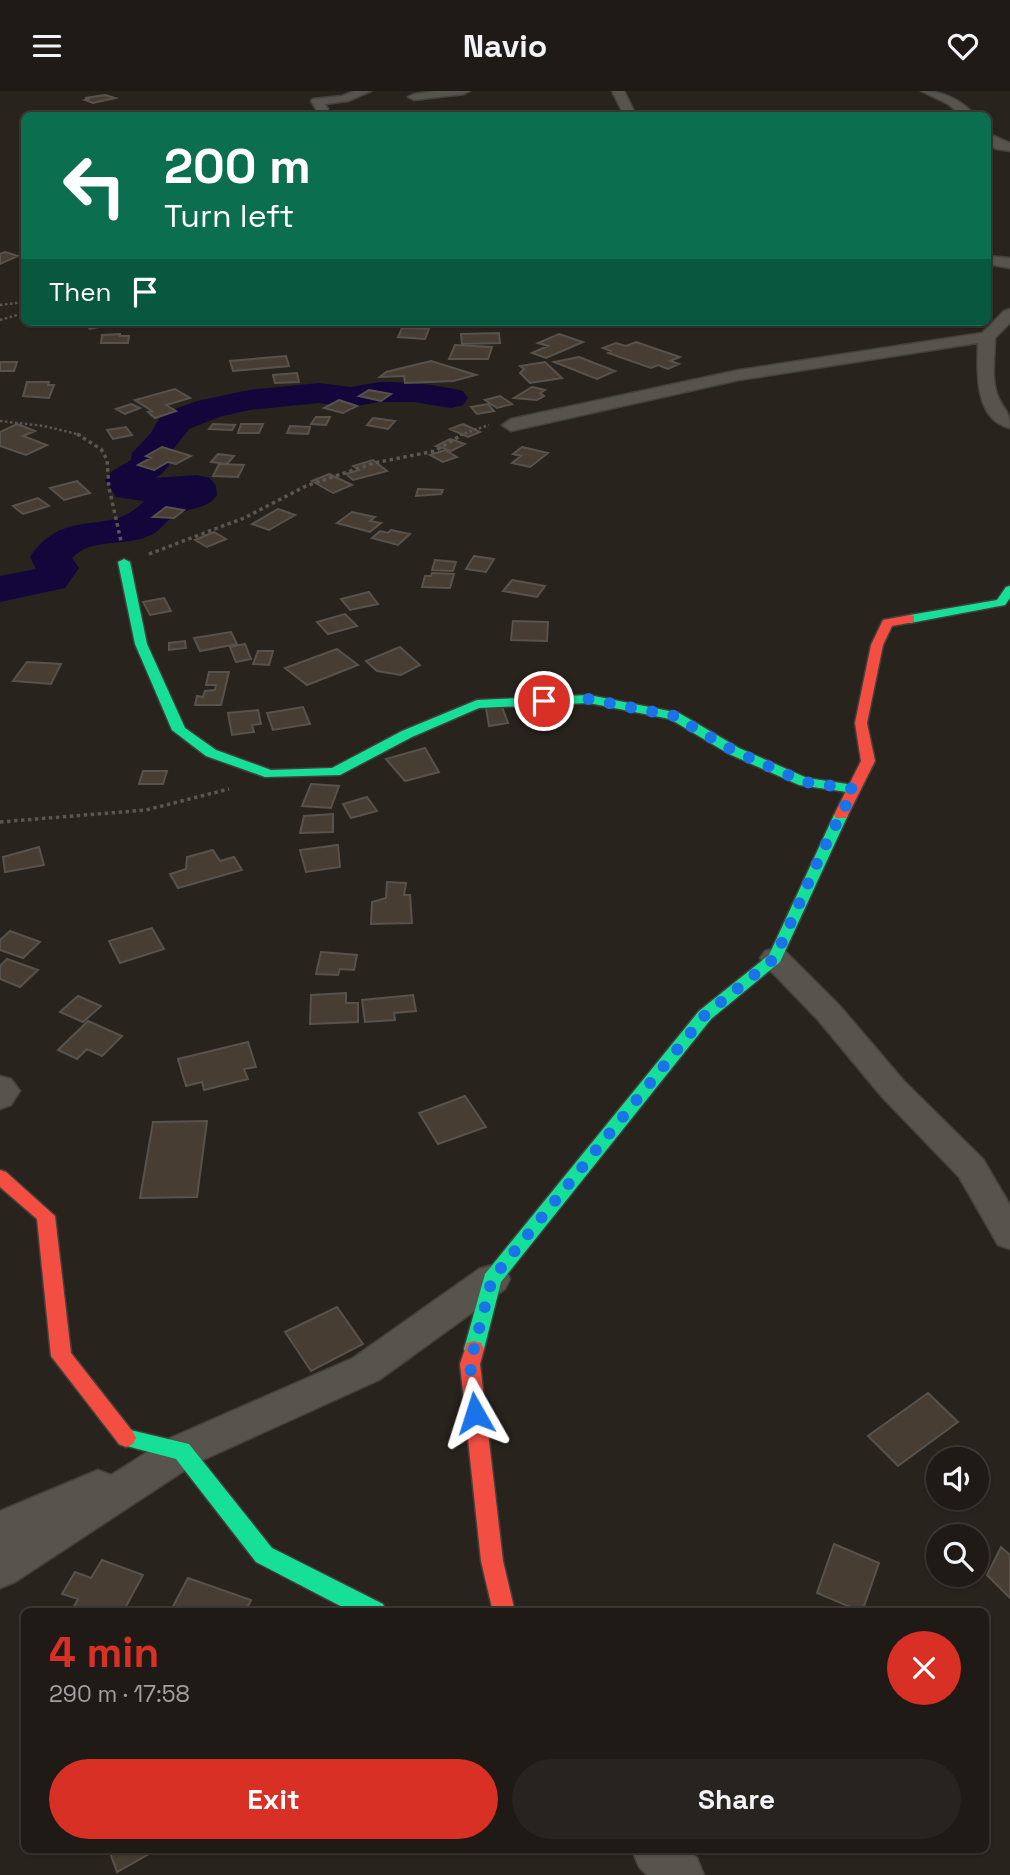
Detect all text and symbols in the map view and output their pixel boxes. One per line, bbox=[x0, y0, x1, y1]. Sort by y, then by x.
text: Navio bbox=[463, 26, 547, 66]
icon: menu bbox=[28, 27, 66, 65]
icon: heart bbox=[944, 27, 982, 65]
text: 200 m bbox=[164, 135, 311, 197]
icon: left bbox=[49, 140, 140, 231]
text: Turn left bbox=[164, 196, 294, 236]
icon: arrive bbox=[126, 273, 164, 311]
text: Then bbox=[49, 275, 112, 309]
pin bbox=[514, 671, 574, 731]
icon: arrive bbox=[525, 682, 563, 720]
position arrow bbox=[438, 1376, 512, 1450]
map controls bbox=[926, 1447, 989, 1587]
button: sound bbox=[926, 1447, 989, 1510]
button: search bbox=[926, 1524, 989, 1587]
text: 4 min bbox=[49, 1626, 159, 1679]
button: close bbox=[887, 1631, 961, 1705]
text: 290 m · 17:58 bbox=[49, 1679, 190, 1709]
button: Exit bbox=[49, 1759, 498, 1839]
button: Share bbox=[512, 1759, 961, 1839]

